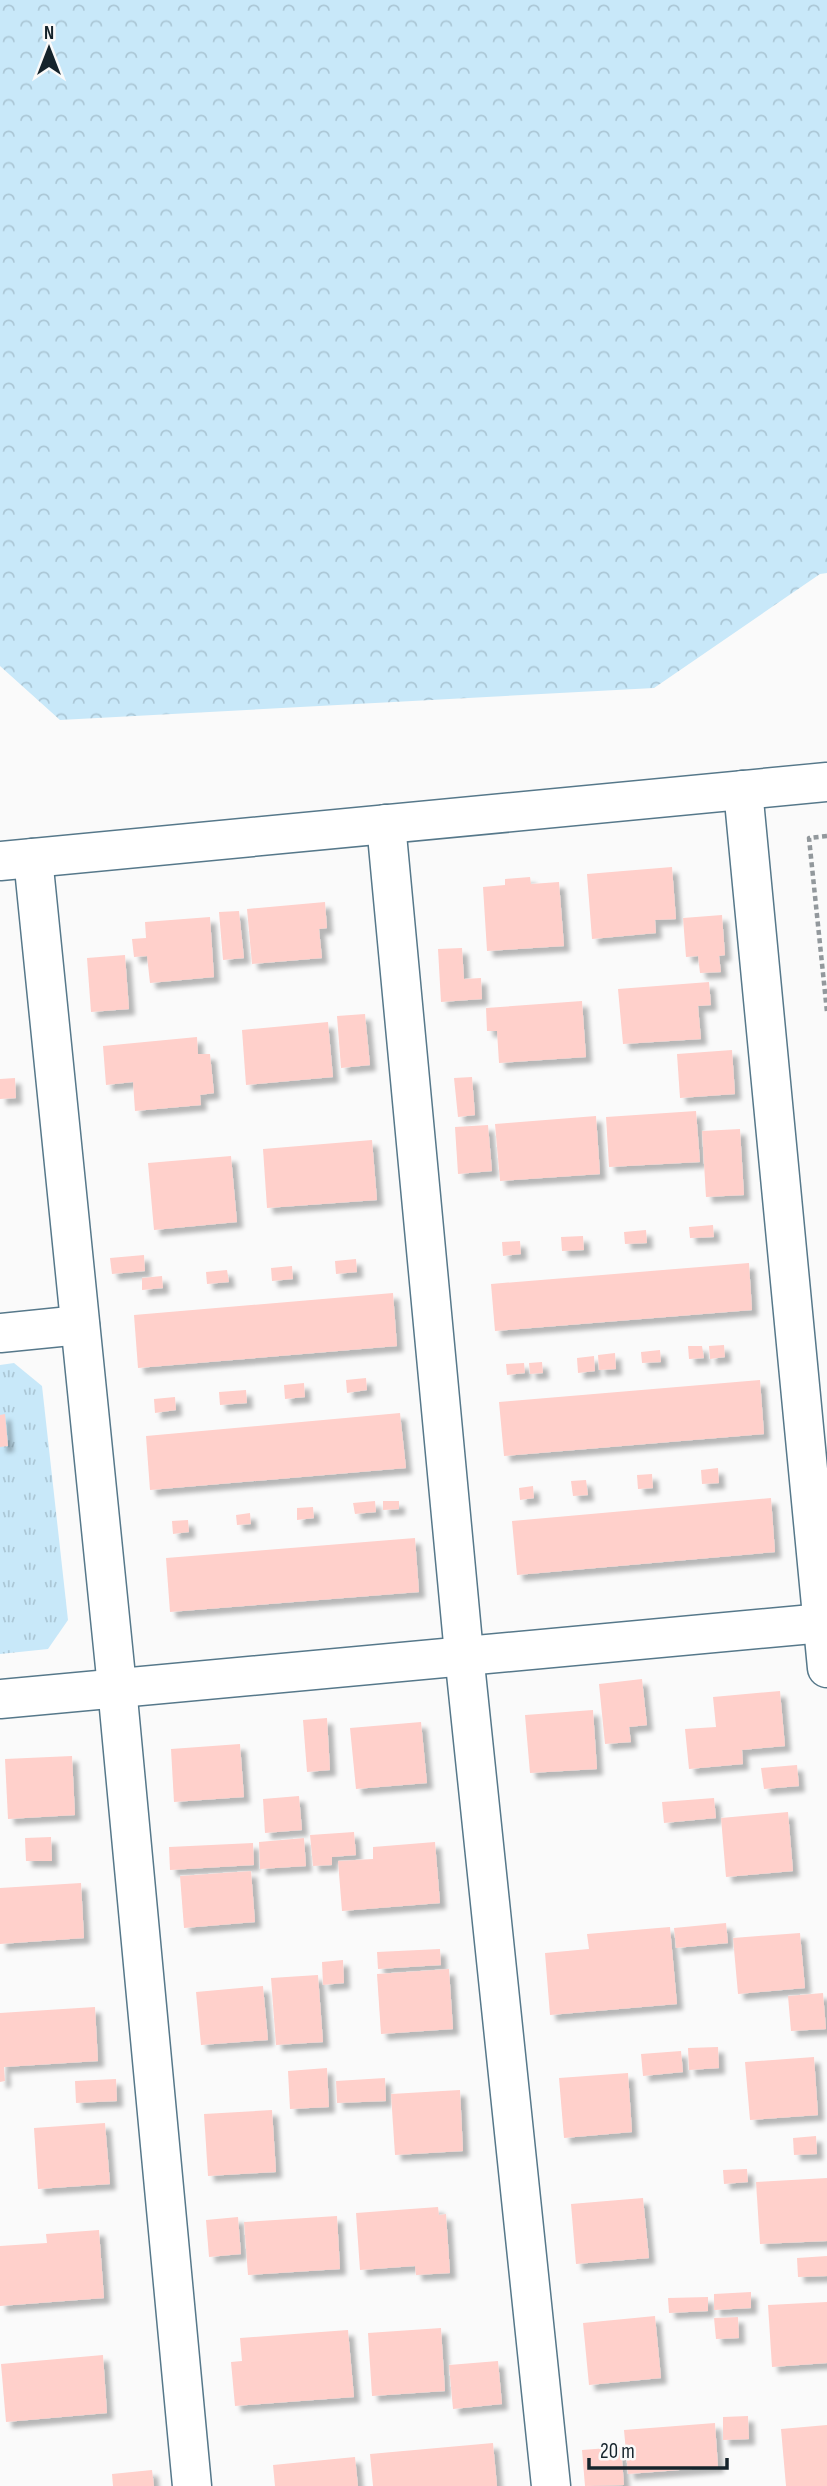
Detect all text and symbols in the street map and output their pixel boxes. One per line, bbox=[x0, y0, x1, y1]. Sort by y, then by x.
north arrow bbox=[14, 14, 84, 84]
text: N bbox=[44, 22, 54, 45]
scale bar bbox=[589, 2426, 727, 2470]
text: 20 m bbox=[600, 2439, 635, 2464]

